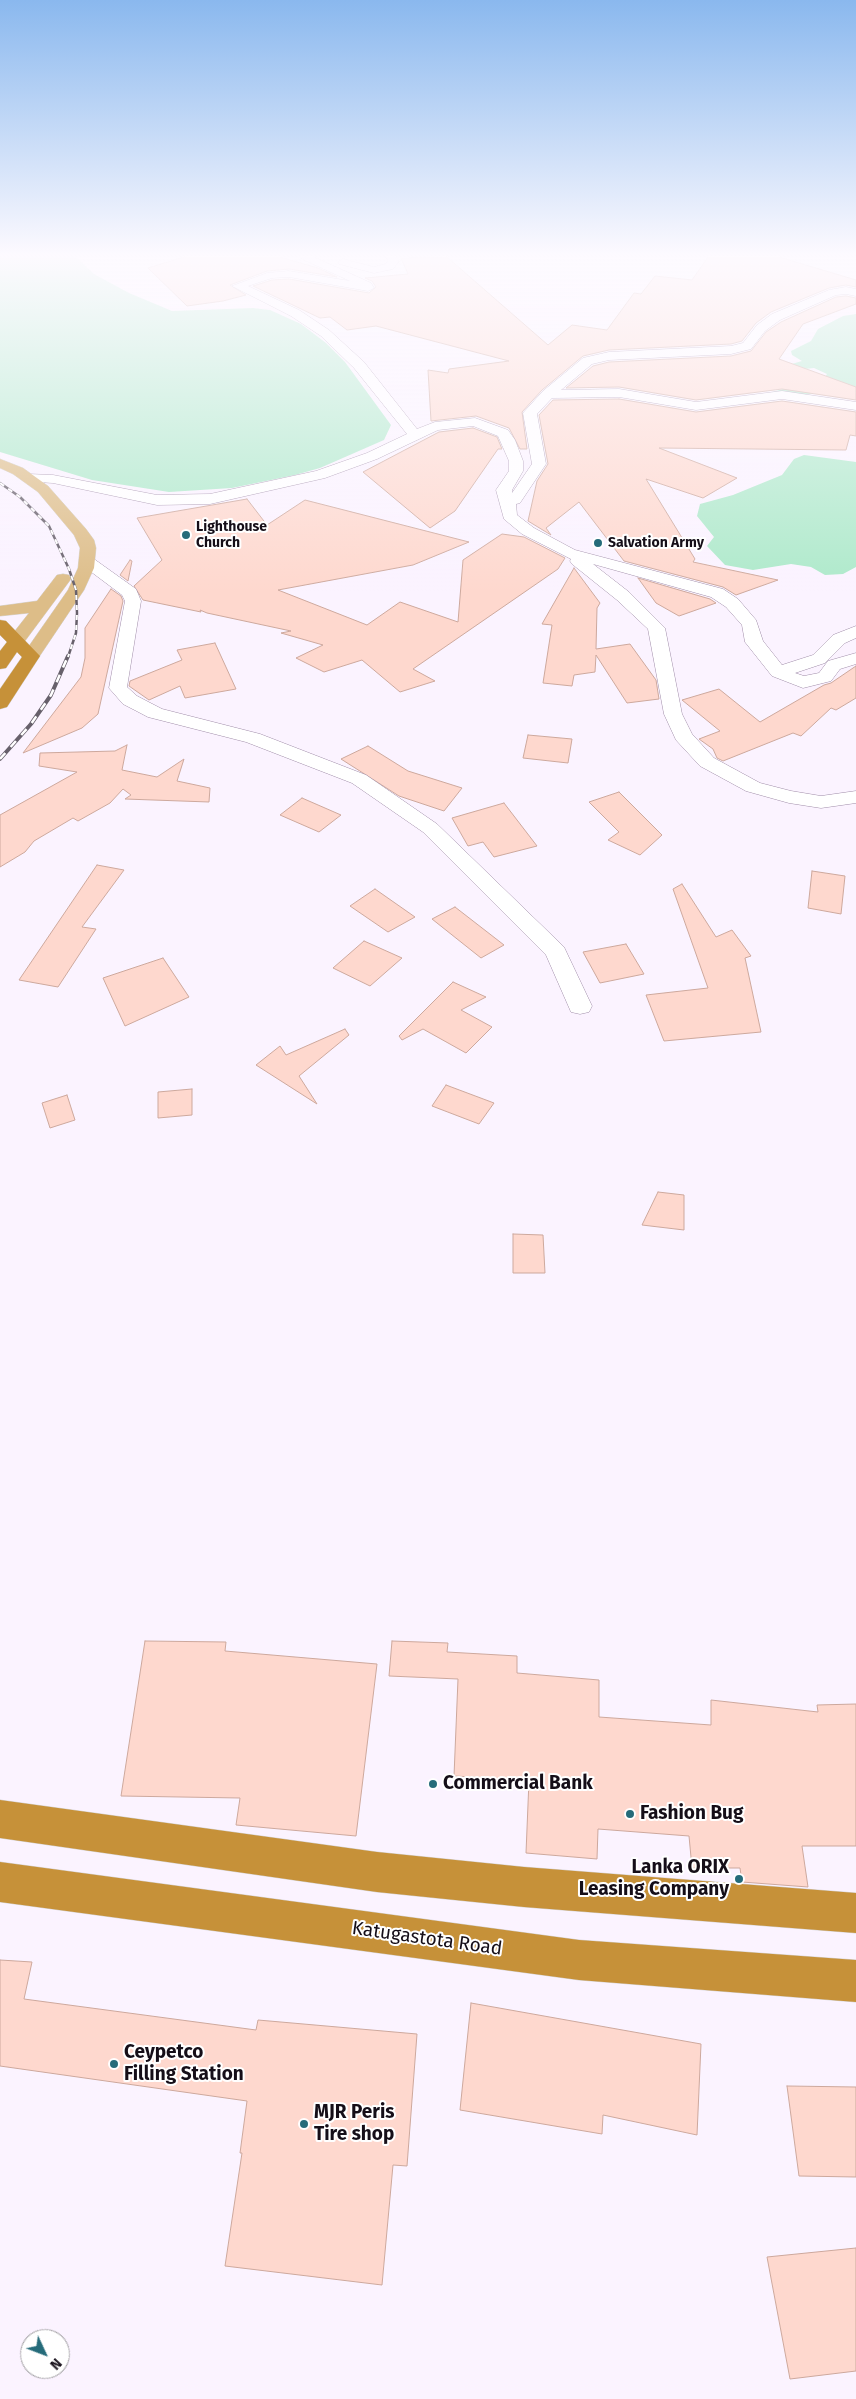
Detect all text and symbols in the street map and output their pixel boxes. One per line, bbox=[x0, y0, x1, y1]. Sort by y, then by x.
place label: Lighthouse Church bbox=[196, 519, 267, 552]
marker: Lighthouse Church bbox=[180, 529, 192, 541]
place label: Salvation Army bbox=[608, 535, 704, 551]
marker: Salvation Army bbox=[592, 537, 604, 549]
place label: Commercial Bank bbox=[443, 1773, 593, 1795]
marker: Commercial Bank bbox=[427, 1778, 439, 1790]
place label: Fashion Bug bbox=[640, 1803, 743, 1825]
marker: Fashion Bug bbox=[624, 1808, 636, 1820]
place label: Lanka ORIX Leasing Company bbox=[579, 1857, 729, 1901]
marker: Lanka ORIX Leasing Company bbox=[733, 1873, 745, 1885]
street label: Katugastota Road bbox=[350, 1917, 504, 1961]
place label: Ceypetco Filling Station bbox=[124, 2042, 244, 2086]
marker: Ceypetco Filling Station bbox=[108, 2058, 120, 2070]
place label: MJR Peris Tire shop bbox=[314, 2102, 395, 2146]
marker: MJR Peris Tire shop bbox=[298, 2118, 310, 2130]
north arrow bbox=[20, 2329, 70, 2379]
text: N bbox=[46, 2355, 65, 2373]

